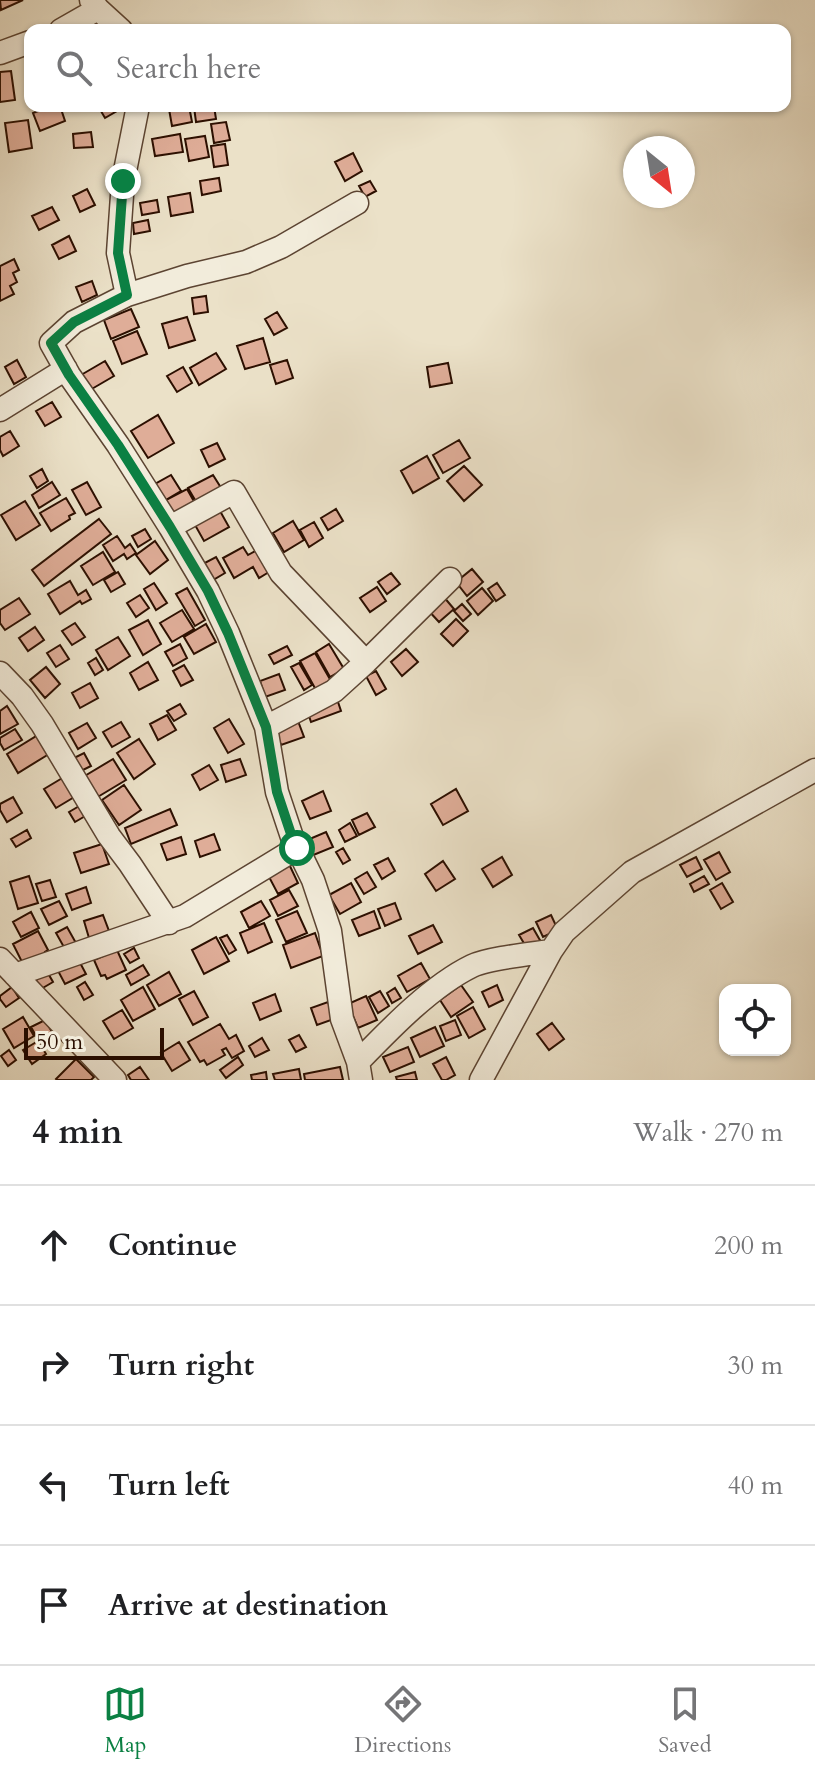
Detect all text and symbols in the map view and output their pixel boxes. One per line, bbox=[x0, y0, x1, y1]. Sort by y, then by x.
search box bbox=[24, 24, 791, 112]
icon: search bbox=[52, 46, 96, 90]
text: Search here bbox=[116, 48, 261, 89]
north arrow bbox=[623, 136, 695, 208]
route end bbox=[105, 163, 141, 199]
route start bbox=[279, 830, 315, 866]
map controls bbox=[719, 984, 791, 1056]
button: locate bbox=[719, 984, 791, 1056]
scale bar bbox=[24, 1024, 164, 1060]
text: 50 m bbox=[36, 1027, 83, 1057]
text: 4 min bbox=[32, 1109, 123, 1155]
text: Walk · 270 m bbox=[633, 1115, 783, 1150]
icon: ahead bbox=[32, 1223, 76, 1267]
text: Continue bbox=[108, 1225, 237, 1266]
text: 200 m bbox=[714, 1228, 783, 1263]
icon: right bbox=[32, 1343, 76, 1387]
text: Turn right bbox=[108, 1345, 254, 1386]
text: 30 m bbox=[727, 1348, 783, 1383]
icon: left bbox=[32, 1463, 76, 1507]
text: Turn left bbox=[108, 1465, 230, 1506]
text: 40 m bbox=[727, 1468, 783, 1503]
icon: arrive bbox=[32, 1583, 76, 1627]
text: Arrive at destination bbox=[108, 1585, 388, 1626]
tab: Map bbox=[103, 1682, 147, 1760]
tab: Directions bbox=[354, 1682, 451, 1760]
tab: Saved bbox=[658, 1682, 712, 1760]

